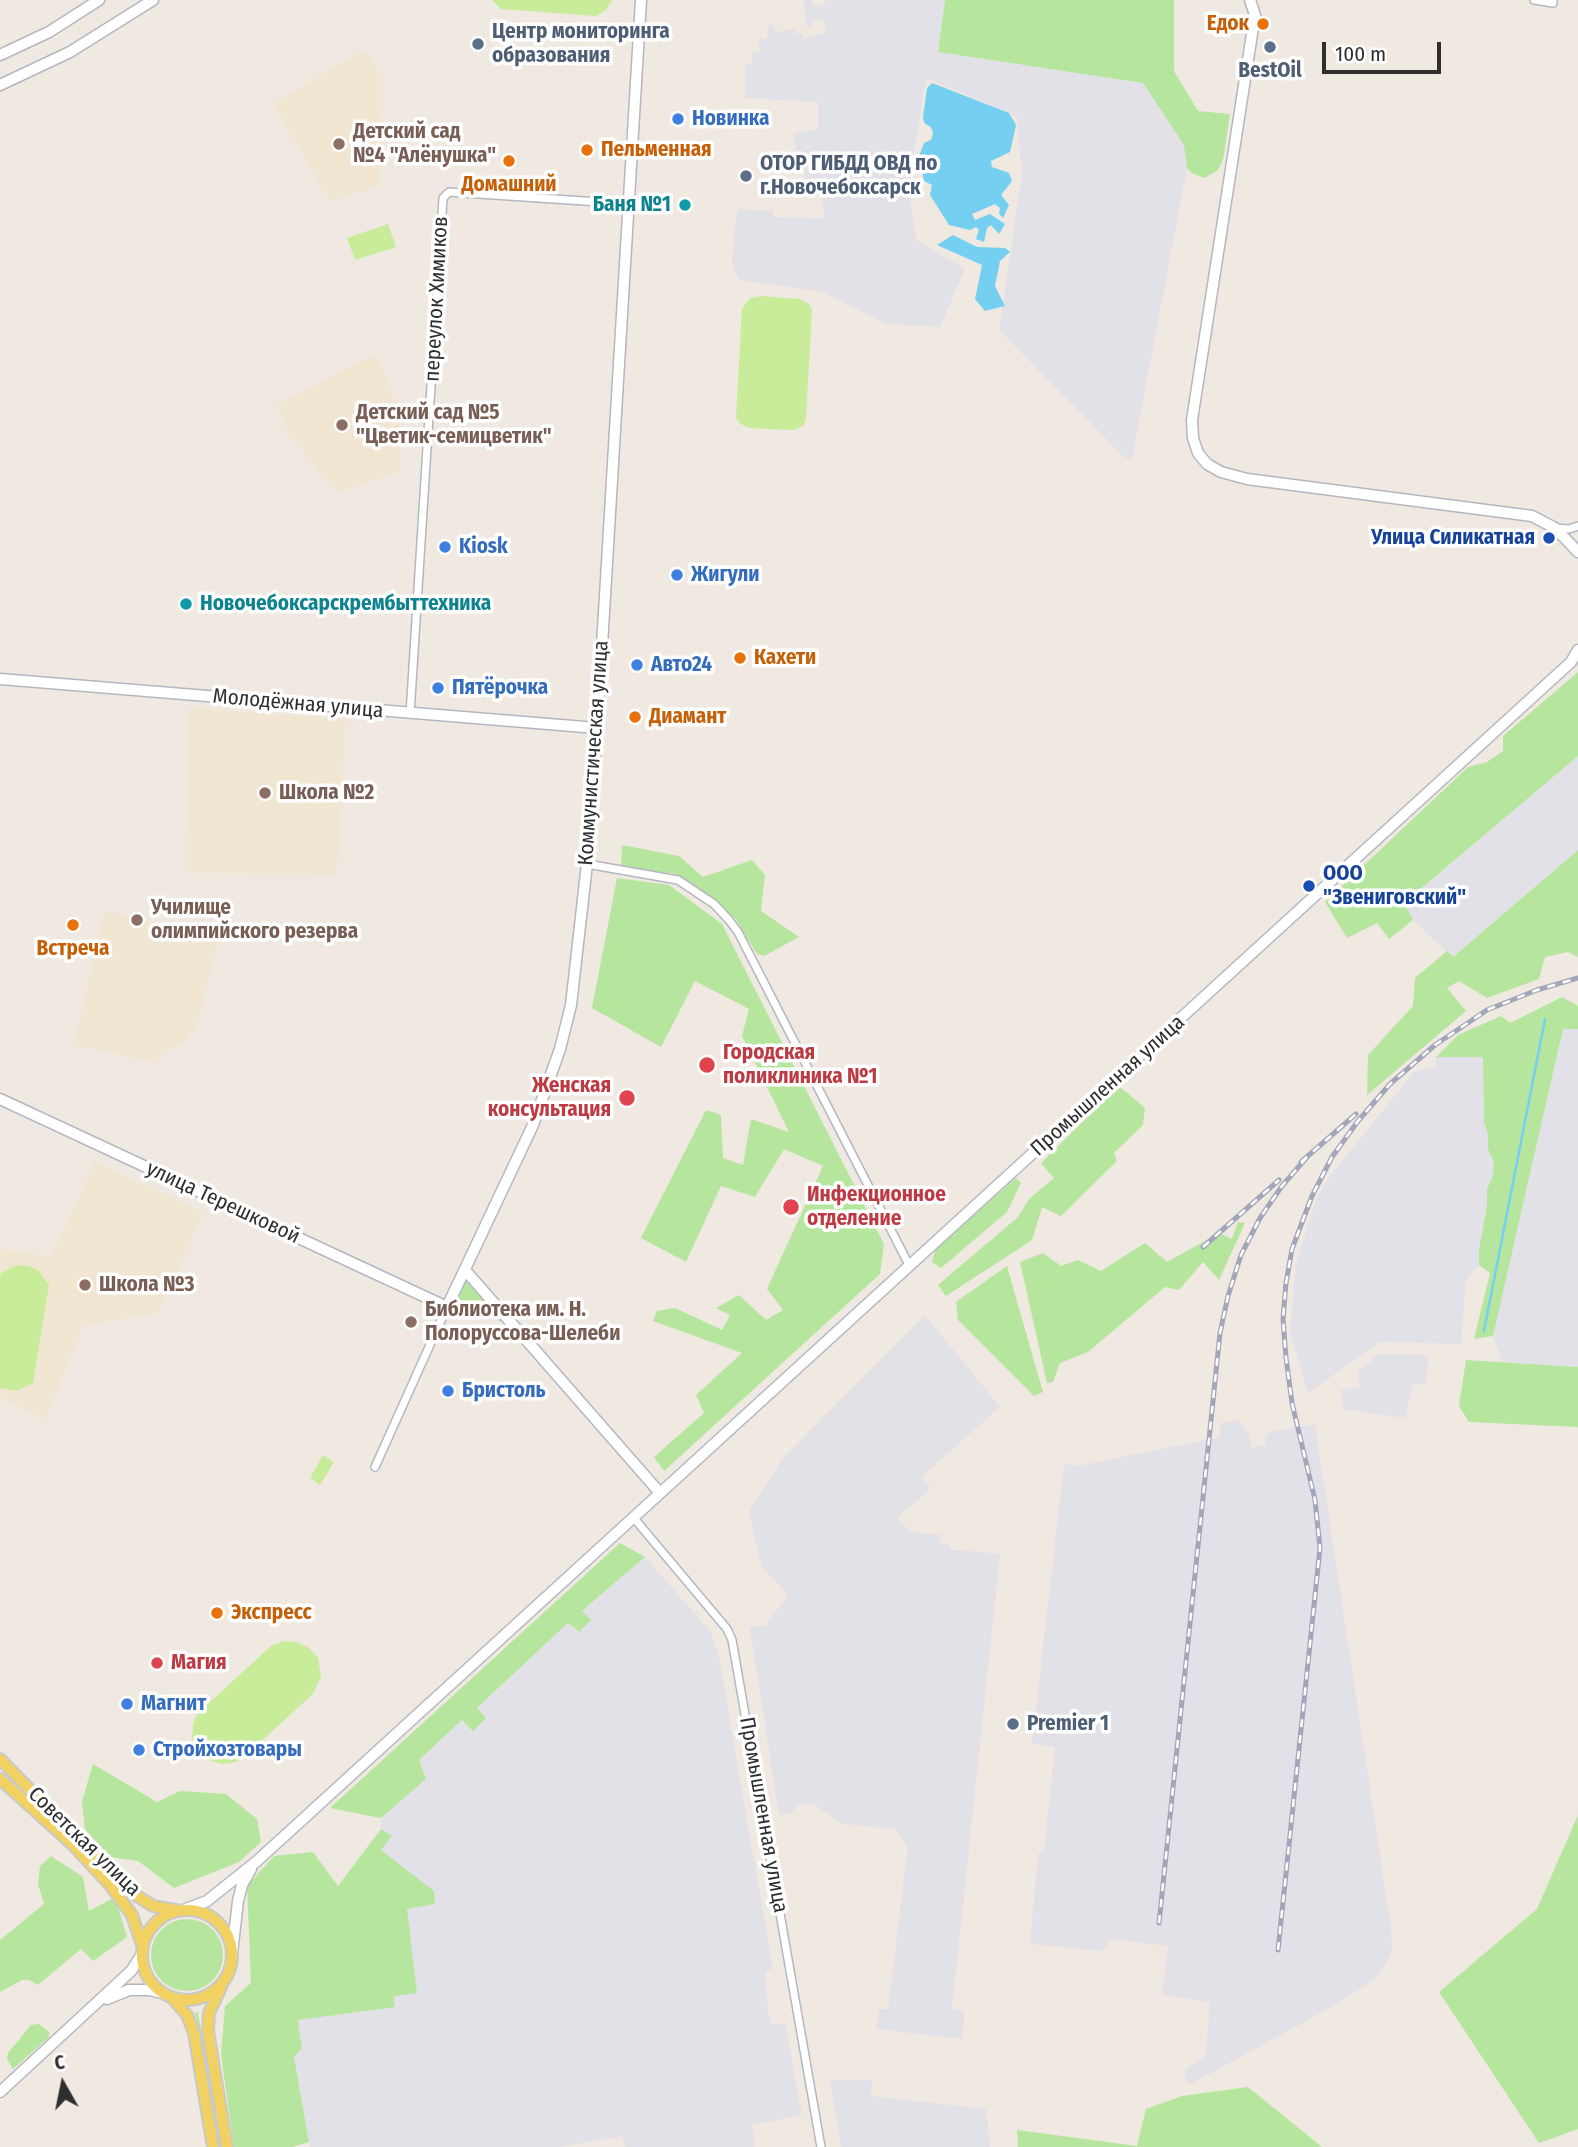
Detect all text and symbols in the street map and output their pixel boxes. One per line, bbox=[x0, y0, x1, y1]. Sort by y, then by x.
place label: Едок bbox=[1207, 11, 1249, 37]
marker: Едок bbox=[1255, 16, 1271, 32]
place label: Центр мониторинга образования bbox=[492, 19, 670, 69]
scale bar bbox=[1326, 28, 1445, 72]
marker: Центр мониторинга образования bbox=[470, 36, 486, 52]
marker: BestOil bbox=[1262, 39, 1278, 55]
text: 100 m bbox=[1335, 41, 1386, 67]
place label: BestOil bbox=[1238, 58, 1302, 84]
place label: Новинка bbox=[692, 106, 770, 132]
marker: Новинка bbox=[670, 111, 686, 127]
place label: Детский сад №4 "Алёнушка" bbox=[353, 119, 496, 169]
marker: Детский сад №4 "Алёнушка" bbox=[331, 136, 347, 152]
place label: Пельменная bbox=[601, 137, 712, 163]
marker: Пельменная bbox=[579, 142, 595, 158]
place label: ОТОР ГИБДД ОВД по г.Новочебоксарск bbox=[760, 151, 937, 201]
marker: Домашний bbox=[501, 153, 517, 169]
marker: ОТОР ГИБДД ОВД по г.Новочебоксарск bbox=[738, 168, 754, 184]
place label: Домашний bbox=[461, 172, 557, 198]
place label: Баня №1 bbox=[593, 192, 671, 218]
marker: Баня №1 bbox=[677, 197, 693, 213]
street label: переулок Химиков bbox=[420, 216, 454, 382]
place label: Детский сад №5 "Цветик-семицветик" bbox=[356, 400, 552, 450]
marker: Детский сад №5 "Цветик-семицветик" bbox=[334, 417, 350, 433]
place label: Улица Силикатная bbox=[1371, 525, 1535, 551]
marker: Улица Силикатная bbox=[1541, 530, 1557, 546]
place label: Kiosk bbox=[459, 534, 508, 560]
marker: Kiosk bbox=[437, 539, 453, 555]
place label: Жигули bbox=[691, 562, 759, 588]
marker: Жигули bbox=[669, 567, 685, 583]
place label: Новочебоксарскрембыттехника bbox=[200, 591, 491, 617]
marker: Новочебоксарскрембыттехника bbox=[178, 596, 194, 612]
street label: Коммунистическая улица bbox=[574, 640, 614, 866]
place label: Кахети bbox=[754, 645, 816, 671]
marker: Кахети bbox=[732, 650, 748, 666]
place label: Авто24 bbox=[651, 652, 712, 678]
marker: Авто24 bbox=[629, 657, 645, 673]
place label: Пятёрочка bbox=[452, 675, 548, 701]
marker: Пятёрочка bbox=[430, 680, 446, 696]
street label: Молодёжная улица bbox=[212, 684, 384, 724]
place label: Диамант bbox=[649, 704, 726, 730]
marker: Диамант bbox=[627, 709, 643, 725]
place label: Школа №2 bbox=[279, 780, 374, 806]
marker: Школа №2 bbox=[257, 785, 273, 801]
place label: ООО "Звениговский" bbox=[1323, 861, 1466, 911]
marker: ООО "Звениговский" bbox=[1301, 878, 1317, 894]
place label: Училище олимпийского резерва bbox=[151, 895, 358, 945]
marker: Училище олимпийского резерва bbox=[129, 912, 145, 928]
marker: Встреча bbox=[65, 917, 81, 933]
place label: Встреча bbox=[37, 936, 109, 962]
street label: Промышленная улица bbox=[1026, 1010, 1190, 1162]
place label: Городская поликлиника №1 bbox=[723, 1040, 877, 1090]
marker: Городская поликлиника №1 bbox=[697, 1055, 717, 1075]
place label: Женская консультация bbox=[488, 1073, 611, 1123]
marker: Женская консультация bbox=[617, 1088, 637, 1108]
street label: улица Терешковой bbox=[142, 1156, 304, 1250]
place label: Инфекционное отделение bbox=[807, 1182, 946, 1232]
marker: Инфекционное отделение bbox=[781, 1197, 801, 1217]
place label: Школа №3 bbox=[99, 1272, 195, 1298]
marker: Школа №3 bbox=[77, 1277, 93, 1293]
place label: Библиотека им. Н. Полоруссова-Шелеби bbox=[425, 1297, 620, 1347]
marker: Библиотека им. Н. Полоруссова-Шелеби bbox=[403, 1314, 419, 1330]
place label: Бристоль bbox=[462, 1378, 545, 1404]
marker: Бристоль bbox=[440, 1383, 456, 1399]
place label: Экспресс bbox=[231, 1600, 312, 1626]
marker: Экспресс bbox=[209, 1605, 225, 1621]
place label: Магия bbox=[171, 1650, 227, 1676]
marker: Магия bbox=[149, 1655, 165, 1671]
place label: Магнит bbox=[141, 1691, 206, 1717]
marker: Магнит bbox=[119, 1696, 135, 1712]
place label: Premier 1 bbox=[1027, 1711, 1109, 1737]
street label: Промышленная улица bbox=[733, 1715, 793, 1915]
marker: Premier 1 bbox=[1005, 1716, 1021, 1732]
place label: Стройхозтовары bbox=[153, 1737, 302, 1763]
marker: Стройхозтовары bbox=[131, 1742, 147, 1758]
street label: Советская улица bbox=[23, 1782, 145, 1902]
north arrow bbox=[28, 2049, 98, 2119]
text: С bbox=[53, 2051, 66, 2075]

